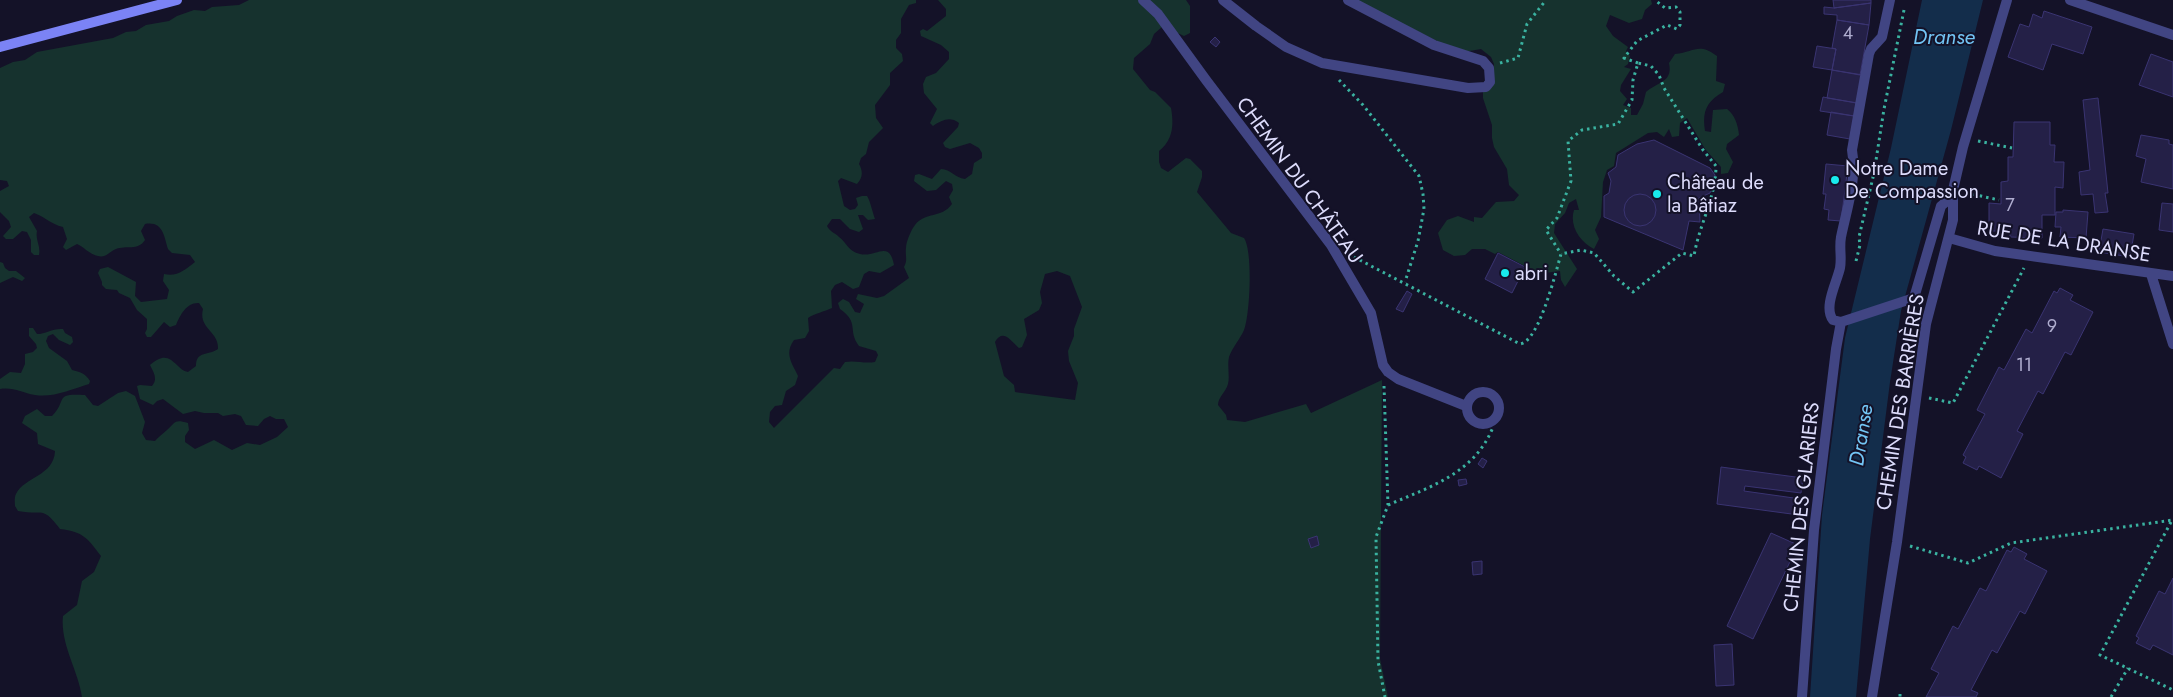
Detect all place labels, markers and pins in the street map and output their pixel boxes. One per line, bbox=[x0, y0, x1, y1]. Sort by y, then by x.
place label: Notre Dame De Compassion bbox=[1845, 154, 1979, 206]
place label: Château de la Bâtiaz bbox=[1667, 168, 1764, 220]
marker: Notre Dame De Compassion bbox=[1829, 174, 1841, 186]
marker: Château de la Bâtiaz bbox=[1651, 188, 1663, 200]
place label: abri bbox=[1515, 259, 1548, 288]
marker: abri bbox=[1499, 267, 1511, 279]

